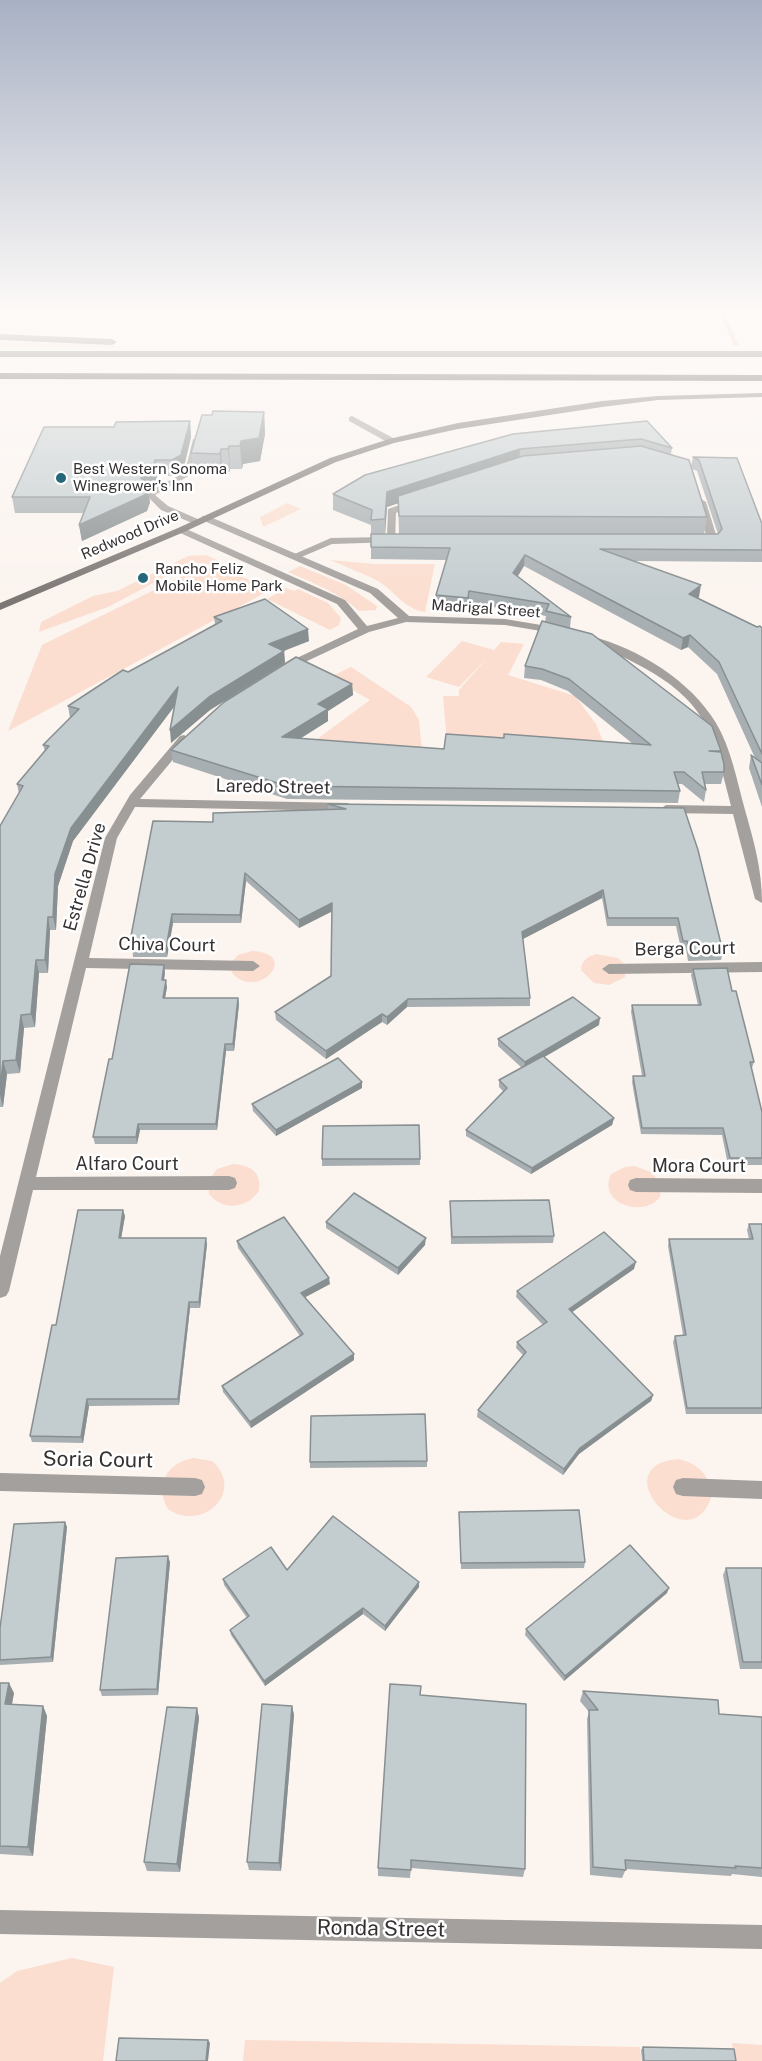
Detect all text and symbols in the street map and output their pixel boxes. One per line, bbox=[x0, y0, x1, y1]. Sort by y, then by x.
place label: Best Western Sonoma Winegrower's Inn bbox=[73, 460, 227, 495]
marker: Best Western Sonoma Winegrower's Inn bbox=[54, 471, 68, 485]
street label: Redwood Drive bbox=[78, 506, 182, 564]
place label: Rancho Feliz Mobile Home Park bbox=[155, 560, 283, 595]
marker: Rancho Feliz Mobile Home Park bbox=[136, 571, 150, 585]
street label: Madrigal Street bbox=[431, 596, 541, 622]
street label: Laredo Street bbox=[215, 775, 331, 799]
street label: Estrella Drive bbox=[59, 820, 111, 934]
street label: Chiva Court bbox=[118, 933, 216, 957]
street label: Berga Court bbox=[634, 937, 736, 961]
street label: Alfaro Court bbox=[75, 1153, 179, 1175]
street label: Mora Court bbox=[652, 1155, 746, 1177]
street label: Soria Court bbox=[42, 1446, 154, 1474]
street label: Ronda Street bbox=[317, 1915, 445, 1943]

